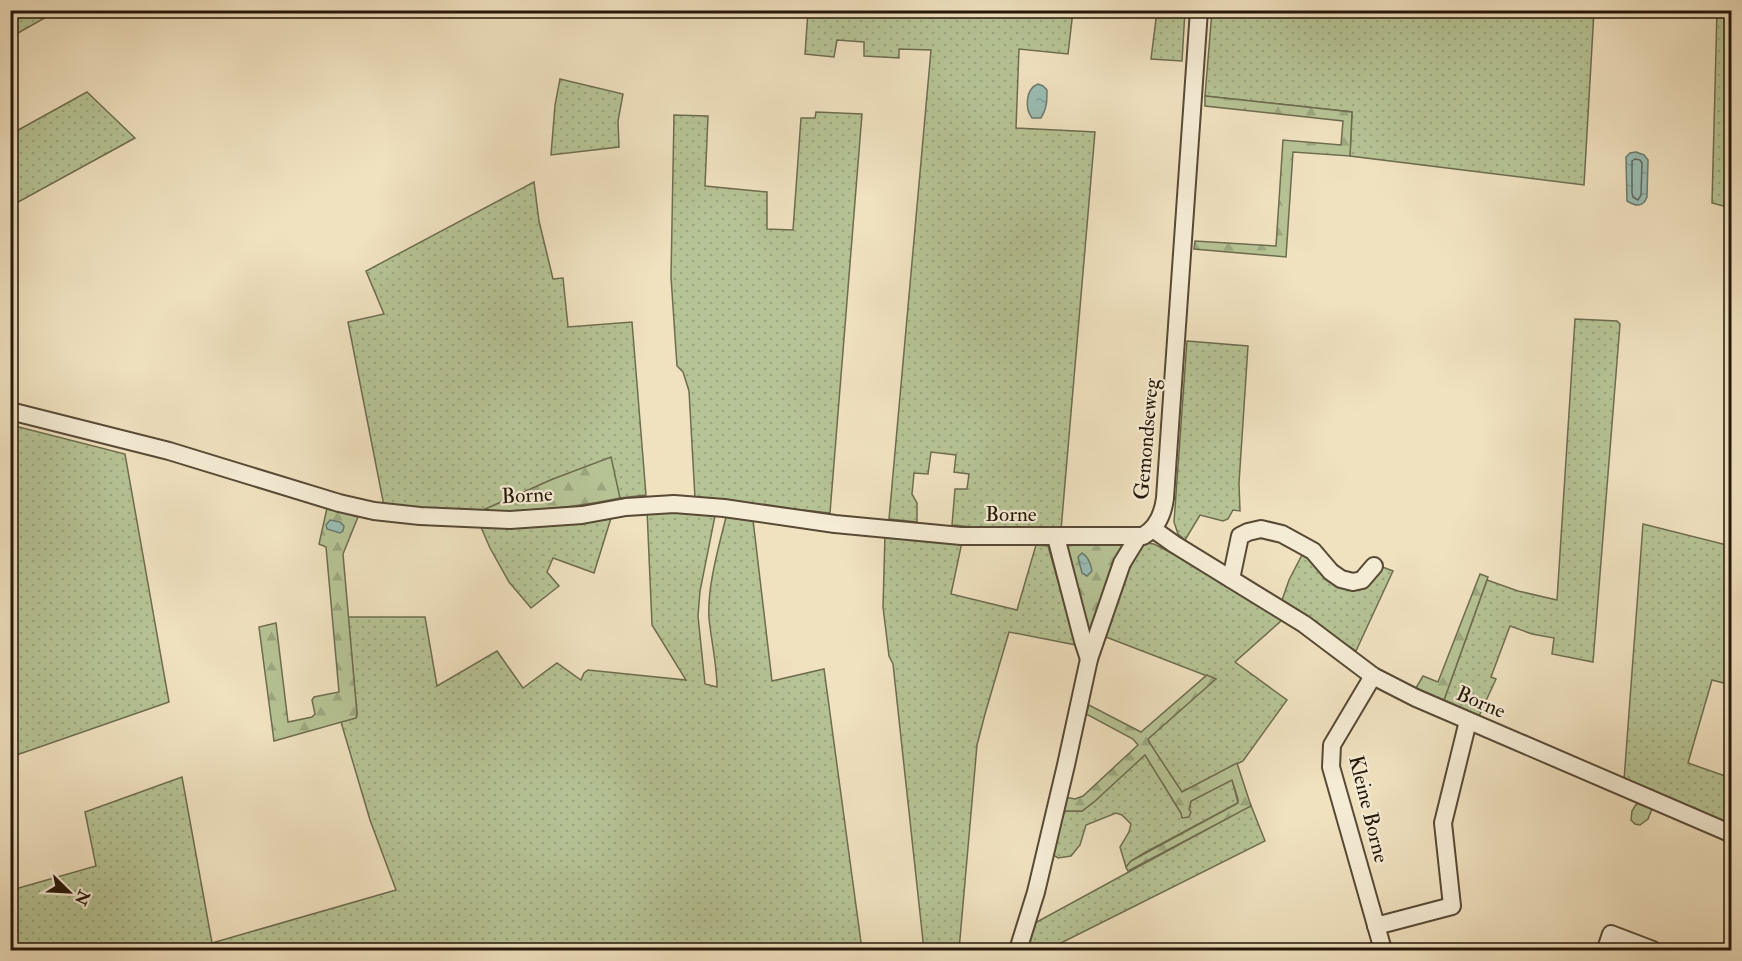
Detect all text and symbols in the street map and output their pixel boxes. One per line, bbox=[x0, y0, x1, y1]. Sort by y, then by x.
street label: Gemondseweg bbox=[1128, 377, 1165, 501]
street label: Borne bbox=[501, 481, 554, 510]
street label: Borne bbox=[985, 501, 1037, 528]
street label: Borne bbox=[1452, 680, 1510, 725]
street label: Kleine Borne bbox=[1342, 753, 1395, 866]
north arrow bbox=[39, 862, 99, 922]
text: N bbox=[69, 886, 94, 909]

